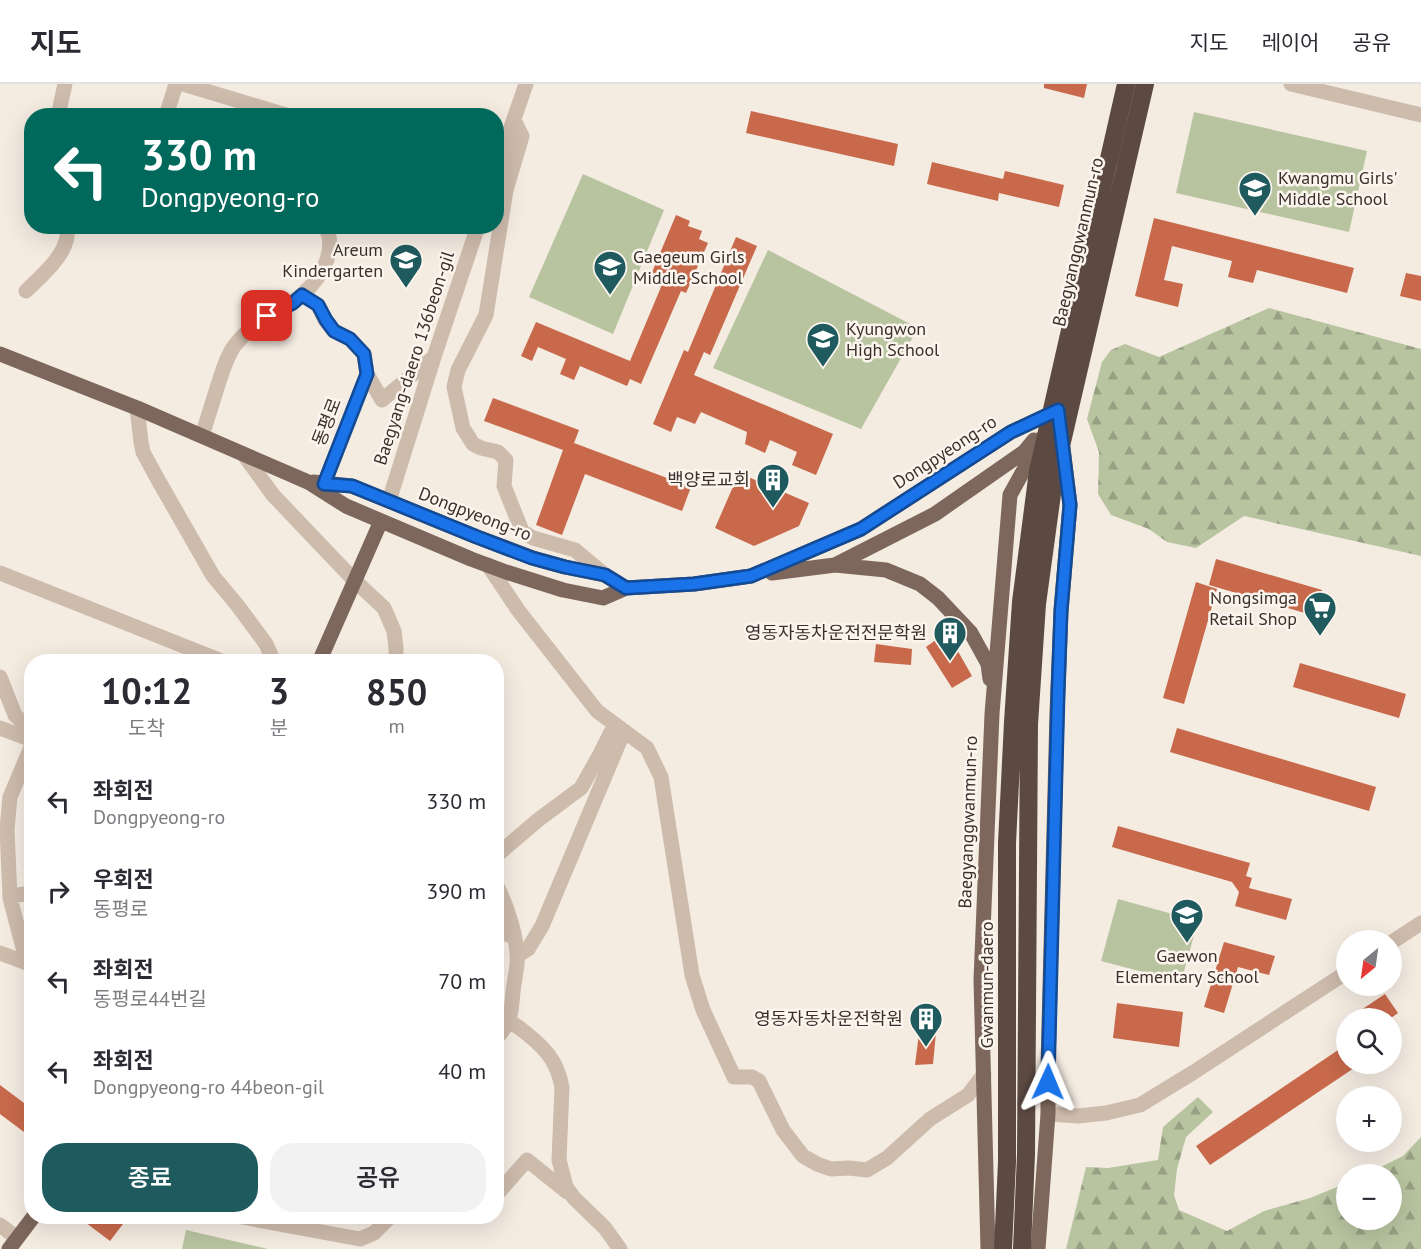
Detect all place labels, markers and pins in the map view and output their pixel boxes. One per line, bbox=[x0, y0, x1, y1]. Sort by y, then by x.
place label: Kwangmu Girls' Middle School bbox=[1278, 166, 1398, 210]
school or university icon: Kwangmu Girls' Middle School bbox=[1237, 170, 1273, 217]
place label: Areum Kindergarten bbox=[282, 238, 383, 282]
school or university icon: Areum Kindergarten bbox=[388, 242, 424, 289]
place label: Gaegeum Girls Middle School bbox=[633, 245, 745, 289]
school or university icon: Gaegeum Girls Middle School bbox=[592, 249, 628, 296]
pin bbox=[241, 290, 292, 341]
place label: Kyungwon High School bbox=[846, 317, 940, 361]
school or university icon: Kyungwon High School bbox=[805, 321, 841, 368]
building icon: 백양로교회 bbox=[755, 462, 791, 509]
place label: 백양로교회 bbox=[667, 468, 750, 491]
place label: Nongsimga Retail Shop bbox=[1209, 586, 1297, 630]
supermarket icon: Nongsimga Retail Shop bbox=[1302, 590, 1338, 637]
building icon: 영동자동차운전전문학원 bbox=[932, 615, 968, 662]
place label: 영동자동차운전전문학원 bbox=[745, 621, 927, 644]
school or university icon: Gaewon Elementary School bbox=[1169, 897, 1205, 944]
place label: Gaewon Elementary School bbox=[1115, 944, 1259, 988]
building icon: 영동자동차운전학원 bbox=[908, 1001, 944, 1048]
place label: 영동자동차운전학원 bbox=[754, 1007, 903, 1030]

